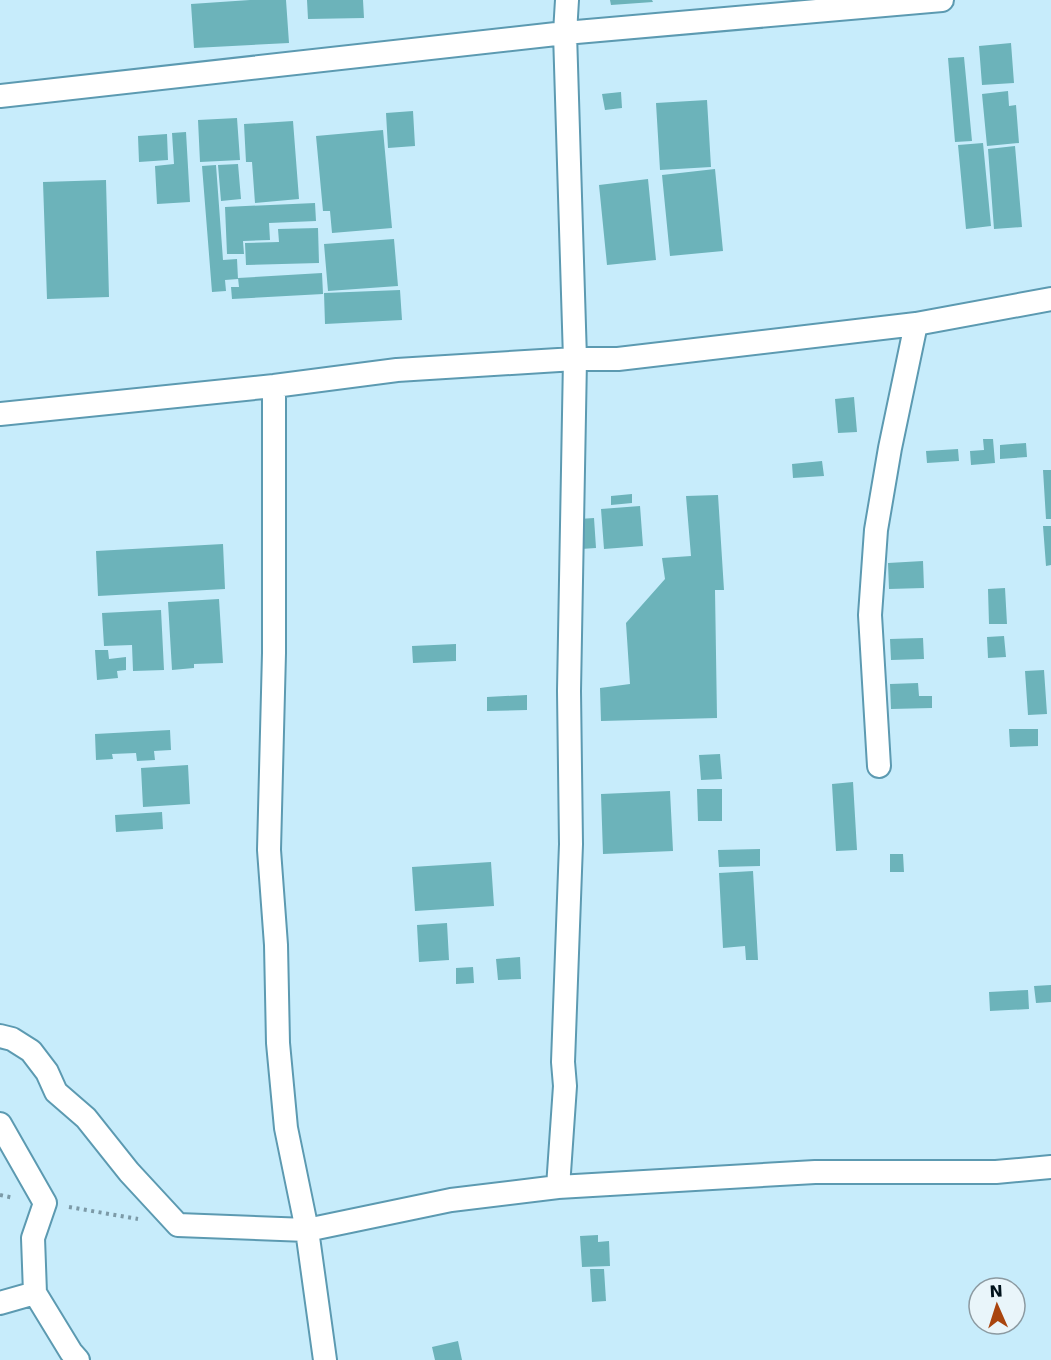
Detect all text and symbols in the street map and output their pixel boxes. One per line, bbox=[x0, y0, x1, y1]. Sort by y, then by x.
north arrow bbox=[967, 1276, 1027, 1336]
text: N bbox=[989, 1282, 1003, 1301]

